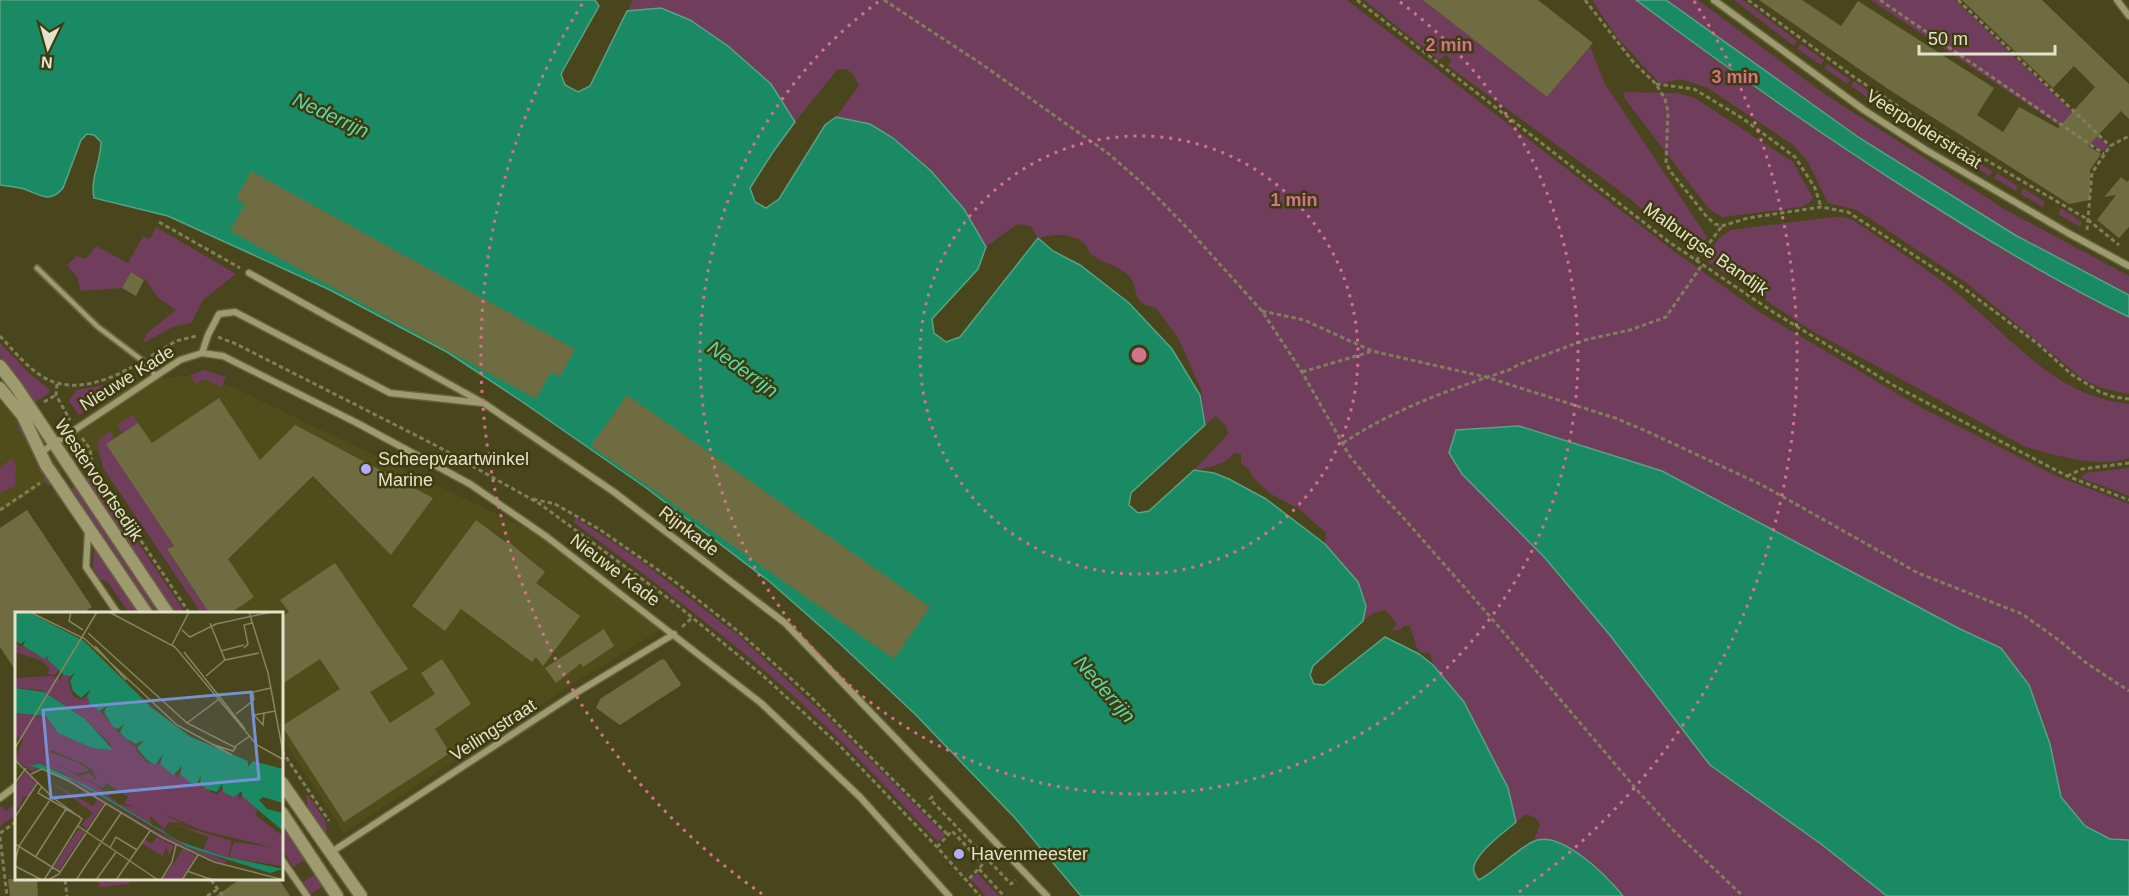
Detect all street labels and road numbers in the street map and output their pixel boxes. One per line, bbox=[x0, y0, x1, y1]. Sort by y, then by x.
street label: Veerpolderstraat bbox=[1863, 86, 1985, 172]
street label: Malburgse Bandijk bbox=[1640, 198, 1773, 300]
street label: Nieuwe Kade bbox=[76, 341, 178, 415]
street label: Westervoortsedijk bbox=[51, 415, 148, 546]
street label: Rijnkade bbox=[655, 502, 723, 560]
street label: Nieuwe Kade bbox=[566, 530, 664, 610]
street label: Veilingstraat bbox=[446, 695, 540, 765]

